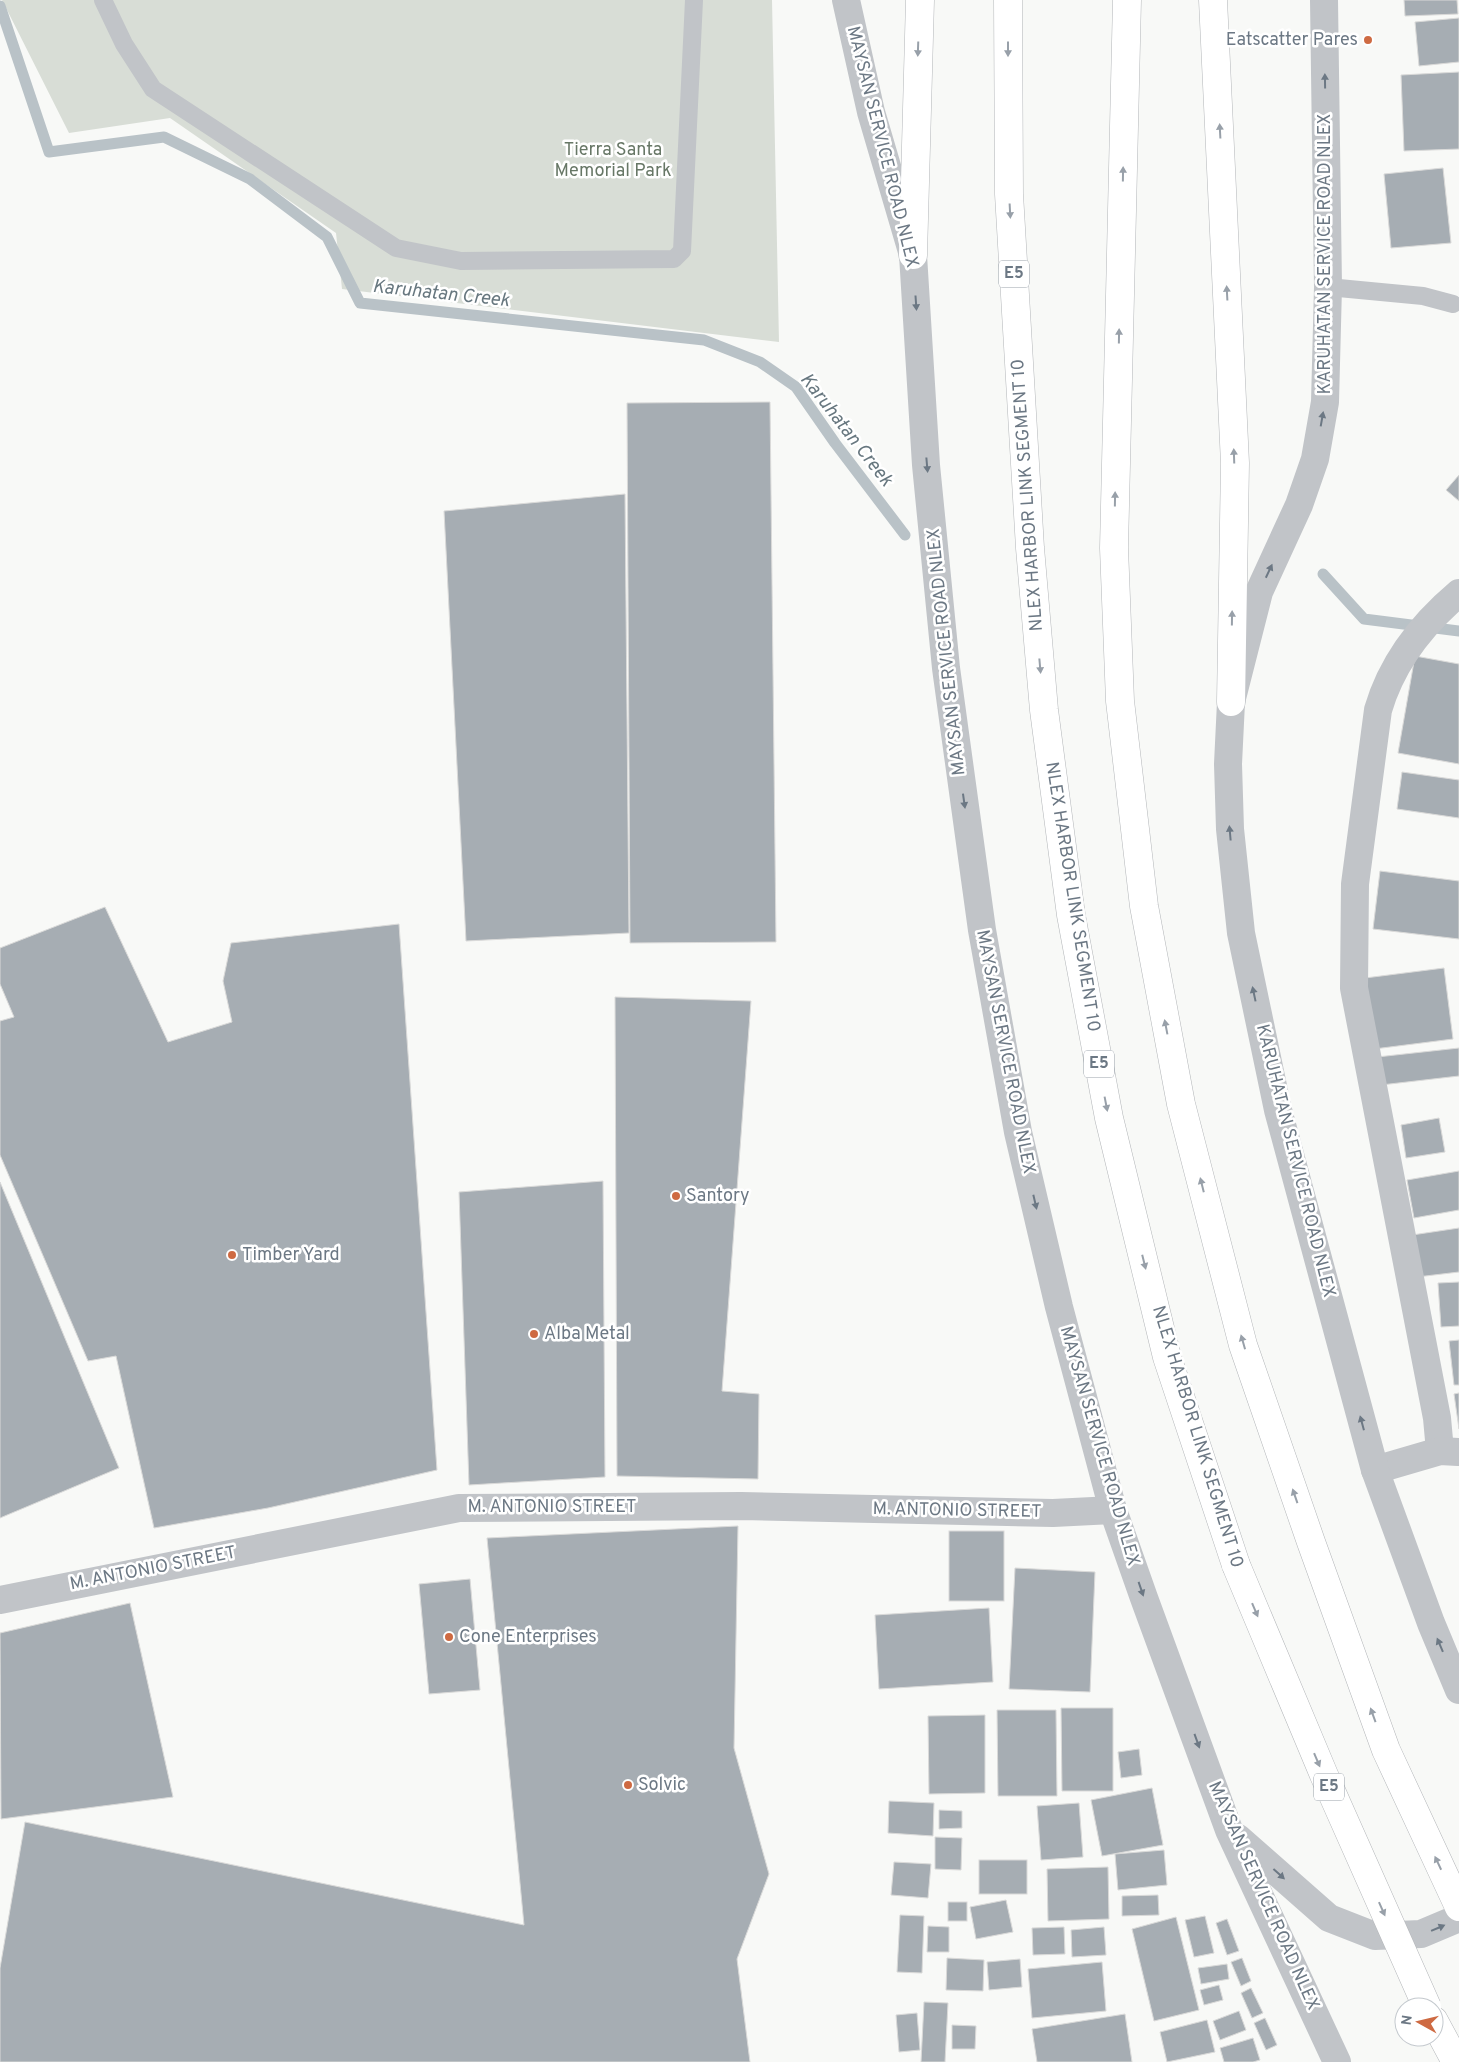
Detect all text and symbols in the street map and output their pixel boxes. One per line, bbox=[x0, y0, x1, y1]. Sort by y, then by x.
street label: MAYSAN SERVICE ROAD NLEX bbox=[841, 24, 923, 270]
place label: Eatscatter Pares bbox=[1226, 29, 1358, 52]
marker: Eatscatter Pares bbox=[1362, 34, 1374, 46]
one-way arrow bbox=[914, 41, 922, 57]
one-way arrow bbox=[1004, 41, 1012, 57]
one-way arrow bbox=[1321, 72, 1329, 88]
street label: KARUHATAN SERVICE ROAD NLEX bbox=[1314, 113, 1337, 394]
one-way arrow bbox=[1215, 123, 1223, 139]
park label: Tierra Santa Memorial Park bbox=[555, 139, 671, 183]
one-way arrow bbox=[1119, 166, 1127, 182]
one-way arrow bbox=[1007, 203, 1015, 219]
road number: E5 bbox=[999, 260, 1029, 288]
water label: Karuhatan Creek bbox=[371, 275, 511, 313]
one-way arrow bbox=[1223, 285, 1231, 301]
one-way arrow bbox=[912, 296, 920, 312]
one-way arrow bbox=[1115, 328, 1123, 344]
street label: NLEX HARBOR LINK SEGMENT 10 bbox=[1007, 358, 1049, 632]
water label: Karuhatan Creek bbox=[794, 368, 898, 492]
one-way arrow bbox=[1319, 410, 1327, 426]
one-way arrow bbox=[1230, 447, 1238, 463]
one-way arrow bbox=[923, 458, 931, 474]
one-way arrow bbox=[1111, 491, 1119, 507]
street label: MAYSAN SERVICE ROAD NLEX bbox=[923, 527, 971, 777]
one-way arrow bbox=[1265, 564, 1273, 578]
one-way arrow bbox=[1228, 610, 1236, 626]
one-way arrow bbox=[1036, 658, 1044, 674]
street label: NLEX HARBOR LINK SEGMENT 10 bbox=[1039, 760, 1105, 1034]
one-way arrow bbox=[960, 793, 968, 809]
one-way arrow bbox=[1226, 825, 1234, 841]
street label: MAYSAN SERVICE ROAD NLEX bbox=[970, 928, 1040, 1176]
one-way arrow bbox=[1249, 986, 1257, 1002]
one-way arrow bbox=[1162, 1018, 1170, 1034]
street label: KARUHATAN SERVICE ROAD NLEX bbox=[1250, 1022, 1340, 1300]
road number: E5 bbox=[1084, 1050, 1114, 1078]
one-way arrow bbox=[1102, 1096, 1110, 1111]
one-way arrow bbox=[1198, 1178, 1206, 1193]
place label: Santory bbox=[686, 1185, 750, 1208]
marker: Santory bbox=[670, 1190, 682, 1202]
one-way arrow bbox=[1031, 1194, 1039, 1209]
place label: Timber Yard bbox=[242, 1244, 340, 1267]
marker: Timber Yard bbox=[226, 1249, 238, 1261]
one-way arrow bbox=[1140, 1254, 1148, 1269]
street label: NLEX HARBOR LINK SEGMENT 10 bbox=[1146, 1303, 1248, 1571]
place label: Alba Metal bbox=[544, 1323, 630, 1346]
street label: MAYSAN SERVICE ROAD NLEX bbox=[1054, 1323, 1144, 1569]
marker: Alba Metal bbox=[528, 1328, 540, 1340]
one-way arrow bbox=[1238, 1335, 1246, 1350]
one-way arrow bbox=[1358, 1415, 1366, 1430]
one-way arrow bbox=[1291, 1489, 1298, 1504]
street label: M. ANTONIO STREET bbox=[467, 1496, 637, 1519]
street label: M. ANTONIO STREET bbox=[872, 1498, 1042, 1524]
street label: M. ANTONIO STREET bbox=[68, 1542, 238, 1596]
one-way arrow bbox=[1138, 1581, 1145, 1596]
one-way arrow bbox=[1251, 1603, 1259, 1617]
place label: Cone Enterprises bbox=[459, 1626, 597, 1649]
marker: Cone Enterprises bbox=[443, 1631, 455, 1643]
one-way arrow bbox=[1436, 1638, 1444, 1652]
one-way arrow bbox=[1369, 1707, 1376, 1722]
one-way arrow bbox=[1194, 1734, 1201, 1749]
one-way arrow bbox=[1314, 1753, 1322, 1767]
place label: Solvic bbox=[638, 1774, 686, 1797]
road number: E5 bbox=[1314, 1774, 1344, 1800]
street label: MAYSAN SERVICE ROAD NLEX bbox=[1202, 1778, 1324, 2014]
marker: Solvic bbox=[622, 1779, 634, 1791]
one-way arrow bbox=[1434, 1856, 1442, 1870]
one-way arrow bbox=[1273, 1868, 1285, 1879]
one-way arrow bbox=[1379, 1902, 1387, 1916]
one-way arrow bbox=[1430, 1923, 1445, 1931]
north arrow bbox=[1394, 1997, 1444, 2047]
text: N bbox=[1398, 2014, 1417, 2027]

